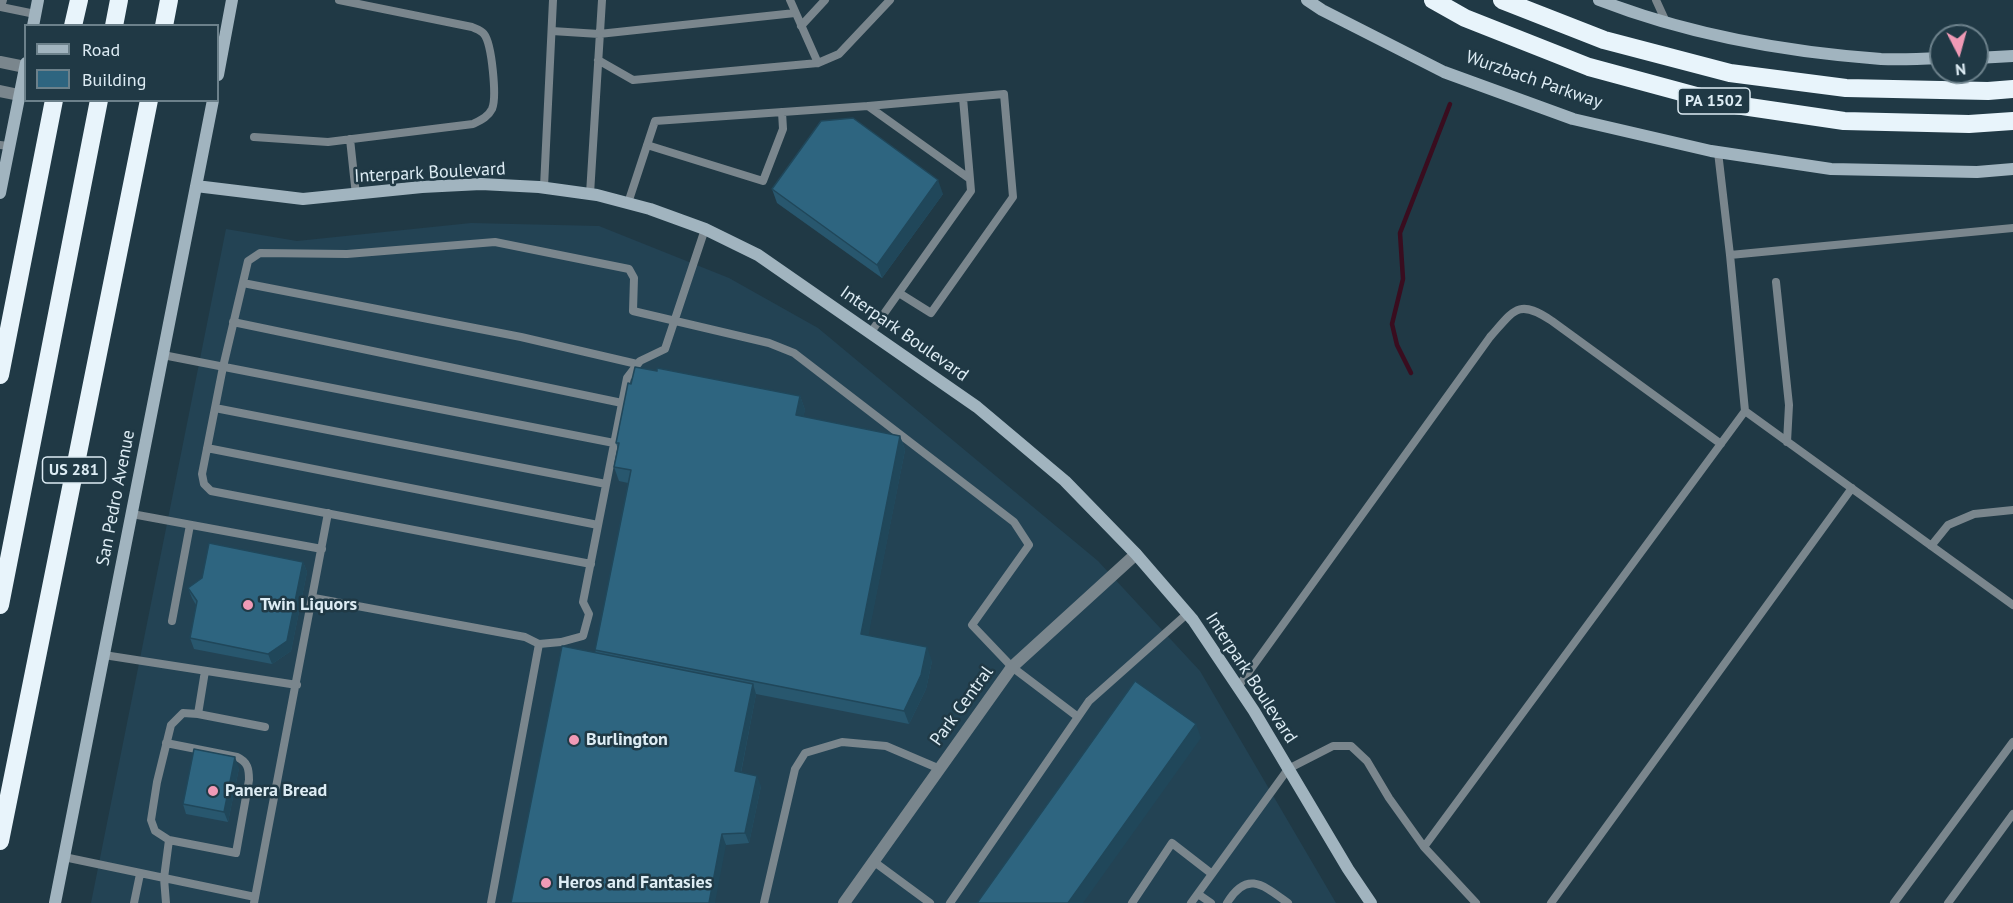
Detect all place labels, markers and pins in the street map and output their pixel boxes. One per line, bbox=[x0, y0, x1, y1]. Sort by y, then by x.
place label: Twin Liquors bbox=[260, 594, 357, 616]
marker: Twin Liquors bbox=[241, 598, 255, 612]
place label: Burlington bbox=[586, 729, 668, 751]
marker: Burlington bbox=[567, 733, 581, 747]
place label: Panera Bread bbox=[225, 780, 327, 802]
marker: Panera Bread bbox=[206, 784, 220, 798]
place label: Heros and Fantasies bbox=[558, 872, 712, 894]
marker: Heros and Fantasies bbox=[539, 876, 553, 890]

